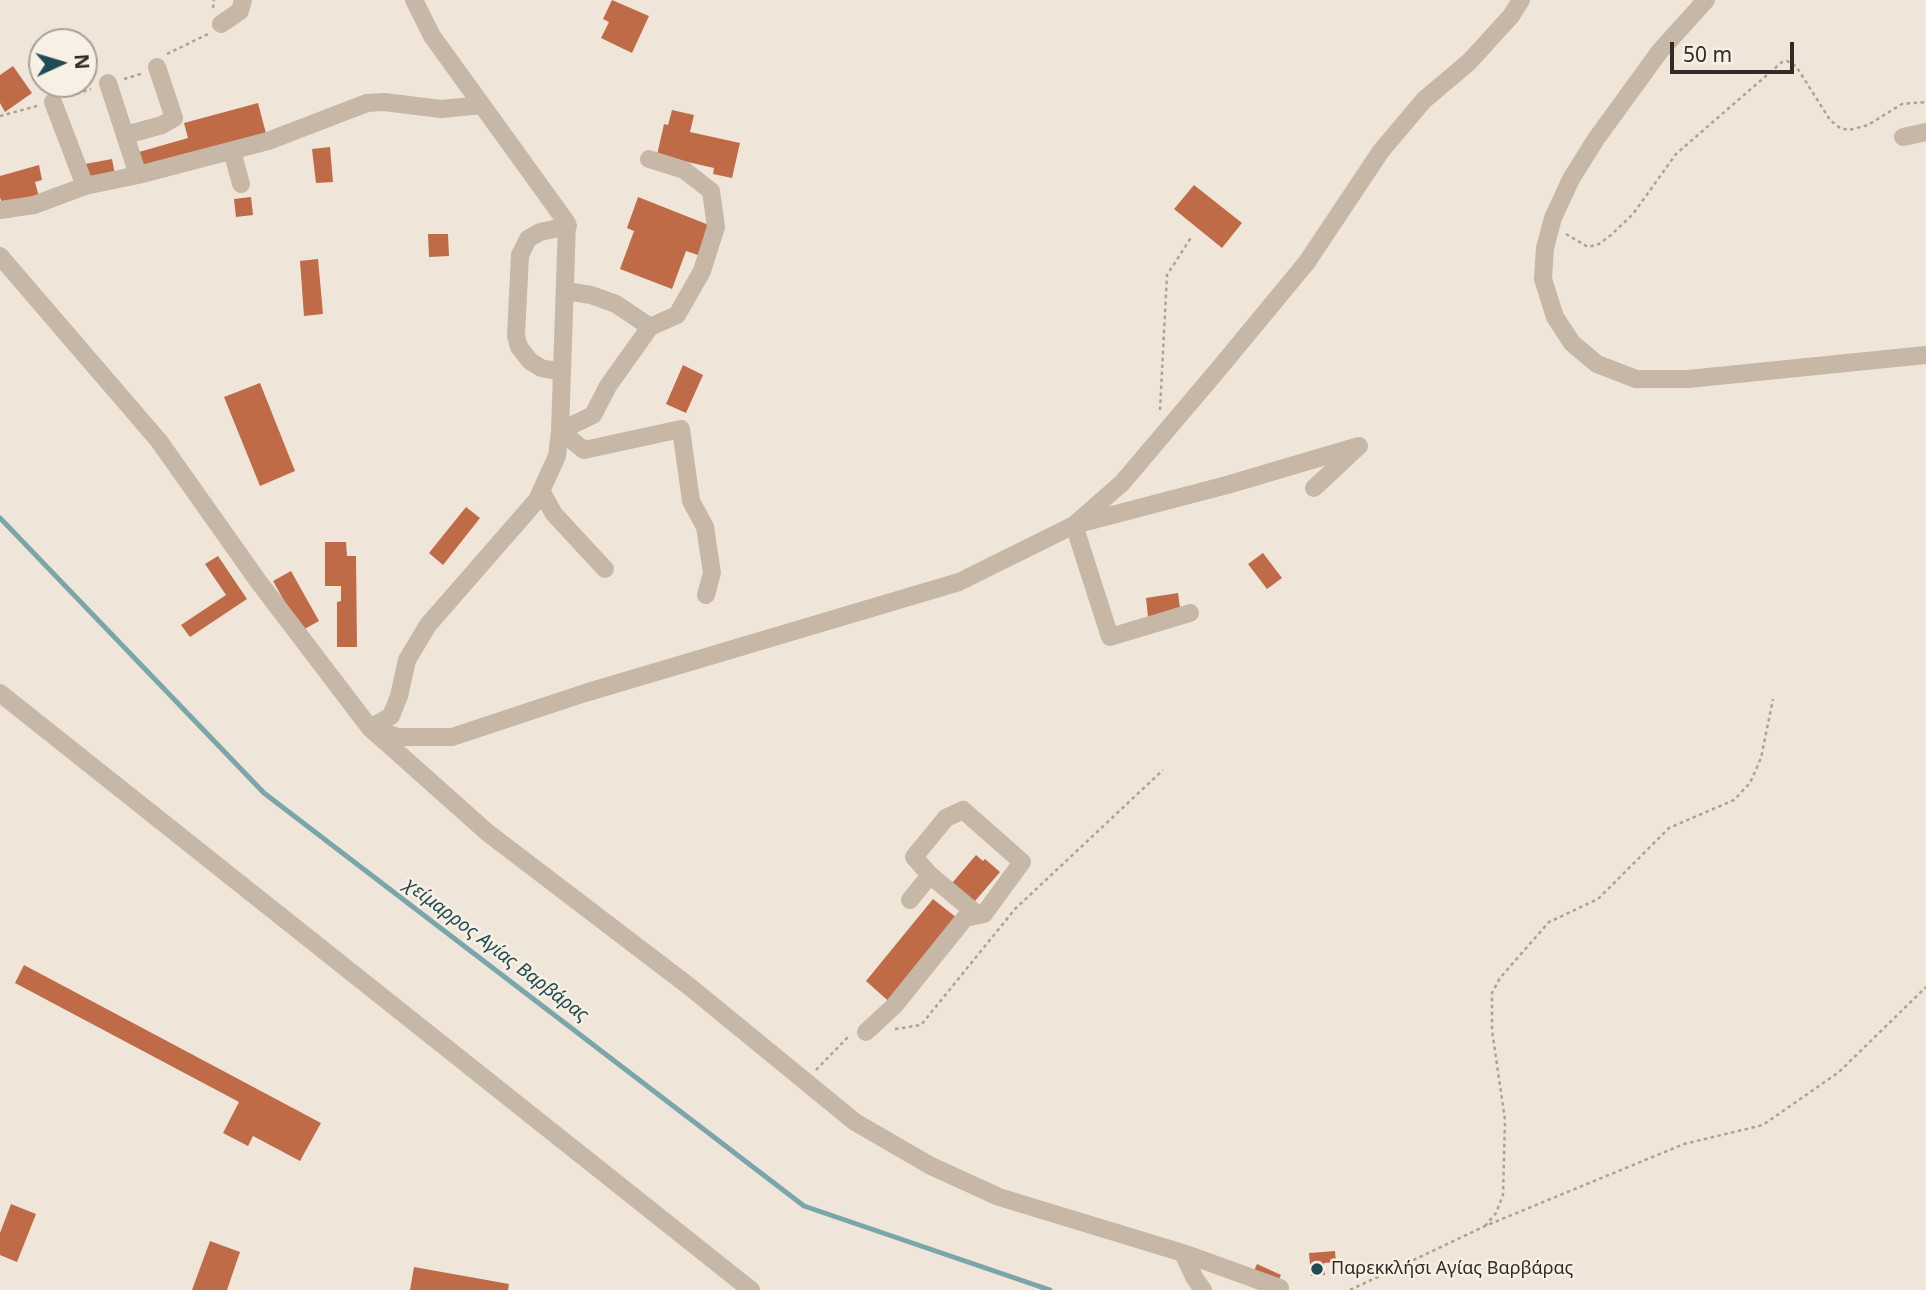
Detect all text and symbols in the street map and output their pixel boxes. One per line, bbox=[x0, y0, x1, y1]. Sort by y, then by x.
north arrow bbox=[28, 28, 98, 98]
scale bar bbox=[1674, 28, 1798, 72]
text: 50 m bbox=[1683, 40, 1732, 68]
text: N bbox=[68, 53, 95, 70]
water label: χείμαρρος Αγίας Βαρβάρας bbox=[399, 873, 593, 1027]
place label: Παρεκκλήσι Αγίας Βαρβάρας bbox=[1331, 1258, 1573, 1280]
marker: Παρεκκλήσι Αγίας Βαρβάρας bbox=[1309, 1261, 1325, 1277]

